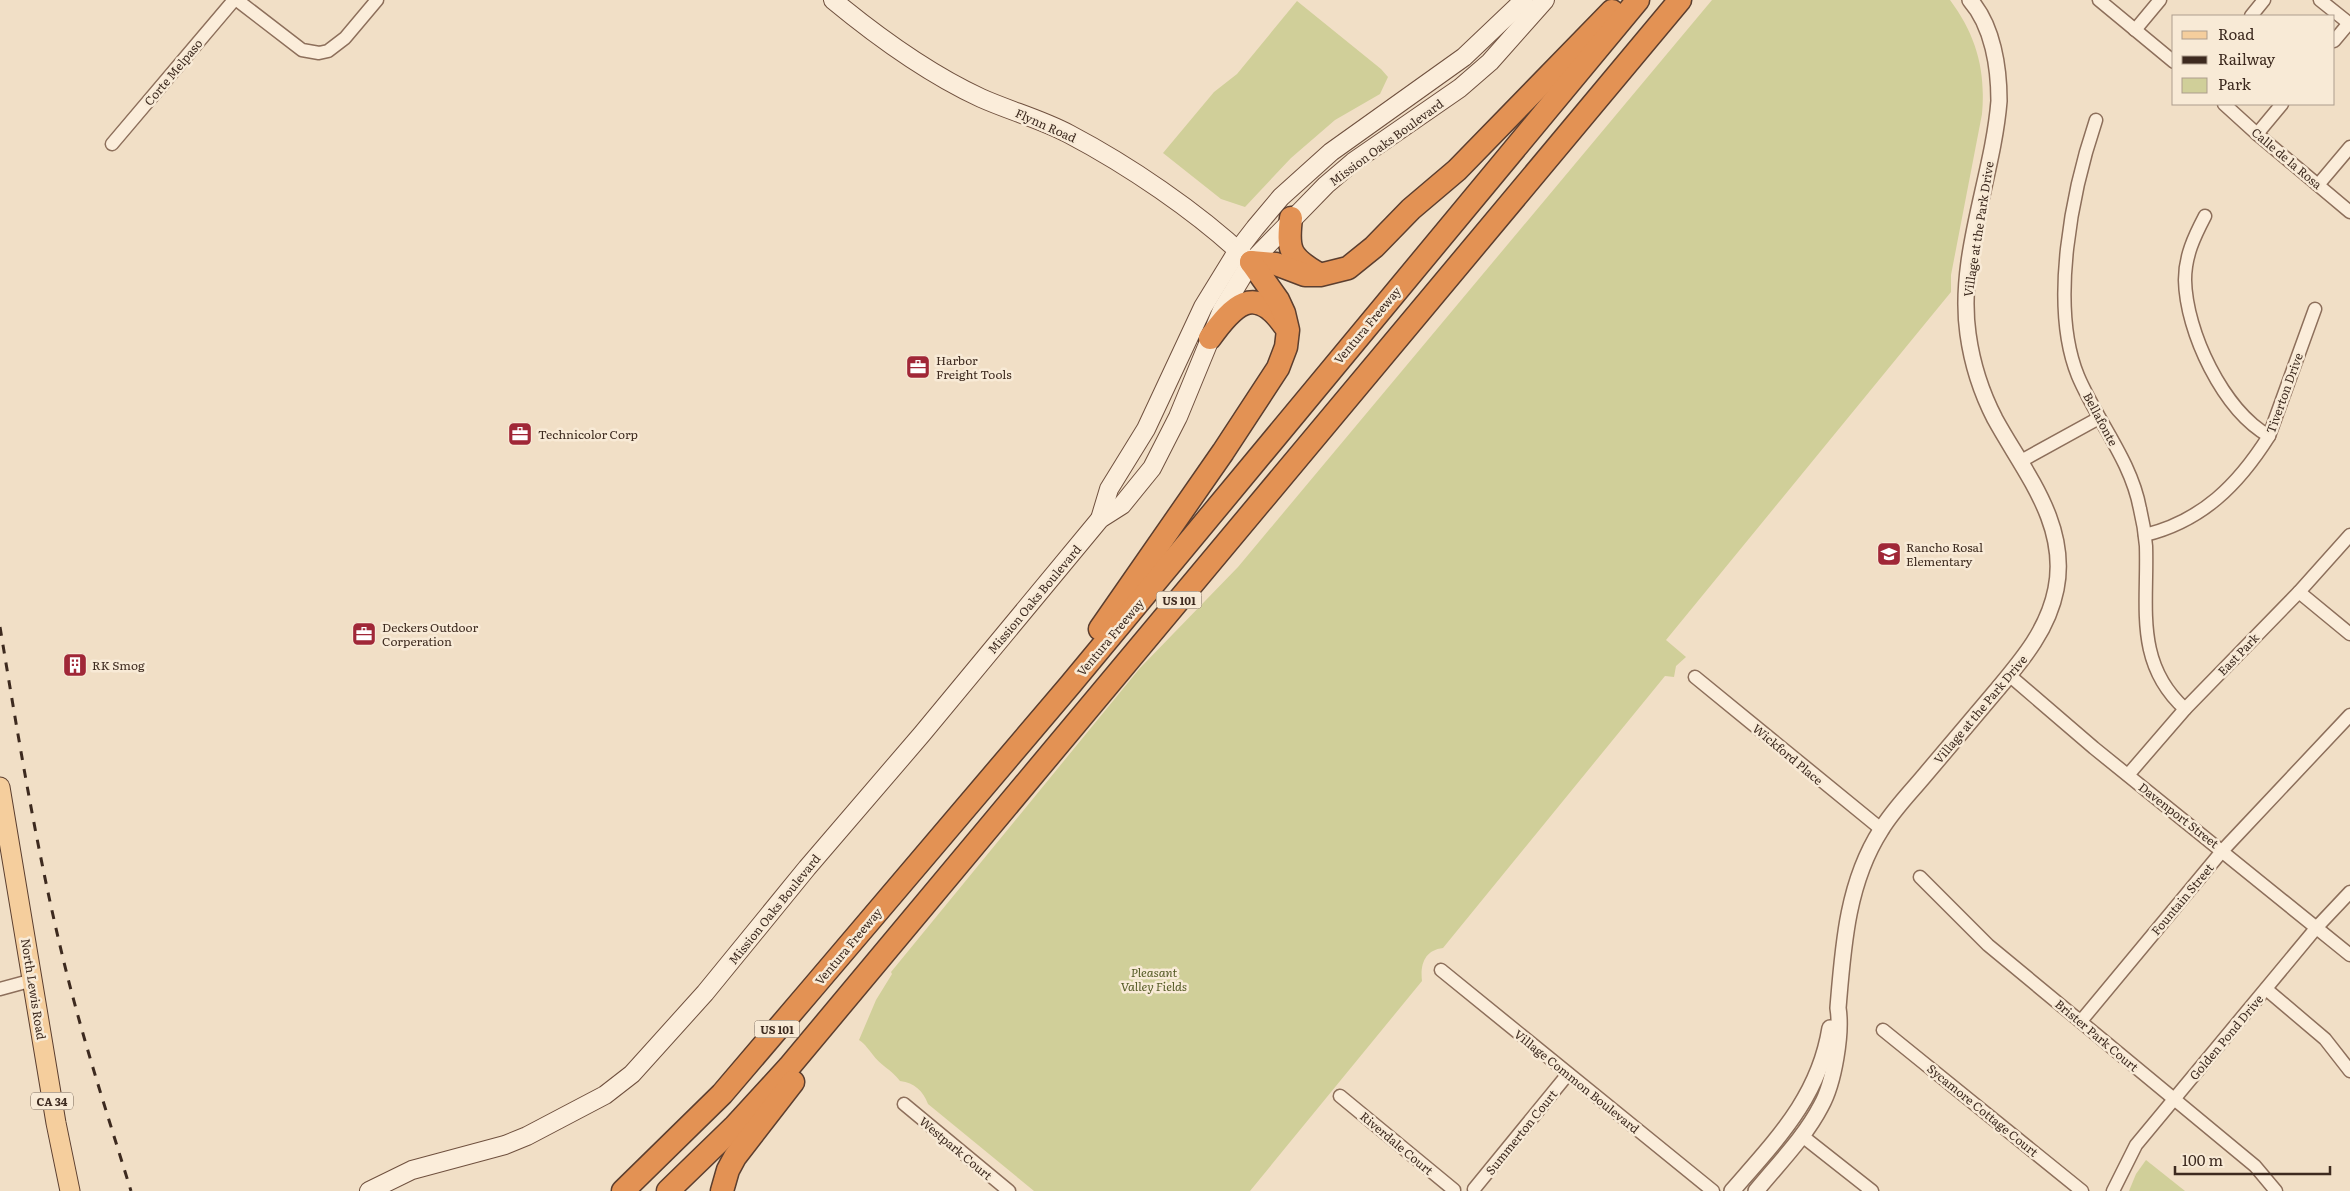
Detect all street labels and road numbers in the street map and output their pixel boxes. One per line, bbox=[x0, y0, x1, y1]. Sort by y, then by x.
street label: Corte Melpaso bbox=[140, 35, 206, 109]
street label: Mission Oaks Boulevard bbox=[1325, 94, 1447, 190]
street label: Flynn Road bbox=[1013, 104, 1080, 147]
street label: Calle de la Rosa bbox=[2248, 123, 2327, 193]
street label: Village at the Park Drive bbox=[1958, 160, 1998, 298]
street label: Ventura Freeway bbox=[1329, 282, 1405, 368]
street label: Tiverton Drive bbox=[2261, 350, 2307, 436]
street label: Bellafonte bbox=[2079, 389, 2123, 449]
street label: Mission Oaks Boulevard bbox=[983, 540, 1085, 657]
road number: US 101 bbox=[1156, 592, 1202, 608]
street label: Ventura Freeway bbox=[1072, 594, 1148, 680]
street label: East Park bbox=[2213, 628, 2263, 679]
street label: Village at the Park Drive bbox=[1929, 651, 2031, 767]
street label: Wickford Place bbox=[1749, 719, 1827, 789]
street label: Davenport Street bbox=[2135, 778, 2223, 852]
street label: Mission Oaks Boulevard bbox=[724, 849, 825, 968]
street label: Fountain Street bbox=[2147, 859, 2218, 939]
street label: Ventura Freeway bbox=[810, 903, 886, 989]
street label: North Lewis Road bbox=[17, 937, 51, 1042]
street label: Golden Pond Drive bbox=[2185, 990, 2267, 1084]
street label: Brister Park Court bbox=[2051, 995, 2143, 1075]
road number: US 101 bbox=[754, 1021, 800, 1038]
street label: Village Common Boulevard bbox=[1511, 1025, 1644, 1138]
street label: Sycamore Cottage Court bbox=[1924, 1059, 2043, 1161]
street label: Summerton Court bbox=[1481, 1085, 1561, 1178]
road number: CA 34 bbox=[31, 1092, 73, 1110]
street label: Riverdale Court bbox=[1356, 1107, 1438, 1179]
street label: Westpark Court bbox=[916, 1112, 997, 1184]

